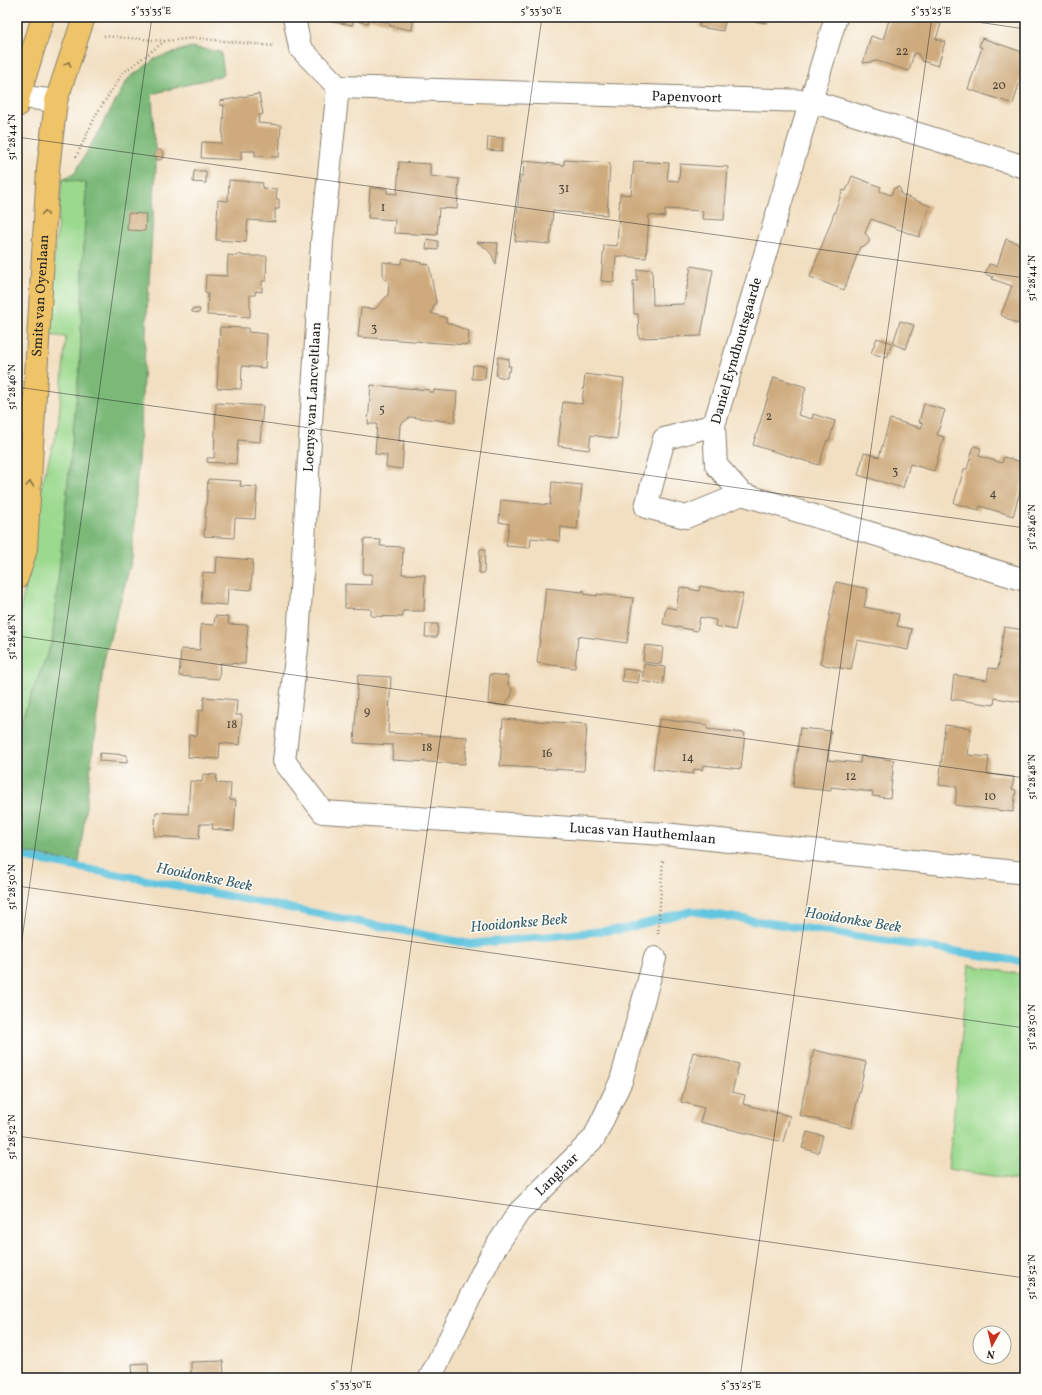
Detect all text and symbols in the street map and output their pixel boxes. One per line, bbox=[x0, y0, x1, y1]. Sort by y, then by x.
text: 5°33'35"E bbox=[131, 4, 171, 18]
text: 5°33'30"E bbox=[521, 4, 561, 18]
text: 5°33'25"E bbox=[911, 4, 951, 18]
house number: 22 bbox=[896, 44, 908, 60]
one-way arrow bbox=[63, 60, 72, 67]
house number: 20 bbox=[992, 78, 1006, 94]
street label: Papenvoort bbox=[651, 87, 722, 108]
text: 51°28'44"N bbox=[5, 113, 19, 160]
house number: 31 bbox=[559, 181, 569, 197]
house number: 1 bbox=[381, 200, 385, 216]
one-way arrow bbox=[41, 210, 50, 216]
street label: Smits van Oyenlaan bbox=[28, 234, 54, 357]
text: 51°28'44"N bbox=[1025, 254, 1039, 301]
street label: Daniel Eyndhoutsgaarde bbox=[707, 275, 767, 427]
house number: 3 bbox=[371, 321, 377, 337]
street label: Loenys van Lancveltlaan bbox=[300, 322, 326, 472]
text: 51°28'46"N bbox=[5, 364, 19, 410]
house number: 5 bbox=[379, 402, 385, 418]
house number: 2 bbox=[766, 409, 772, 425]
house number: 3 bbox=[892, 464, 898, 480]
one-way arrow bbox=[25, 481, 34, 487]
house number: 4 bbox=[989, 486, 997, 502]
text: 51°28'46"N bbox=[1025, 504, 1039, 550]
text: 51°28'48"N bbox=[5, 614, 19, 660]
house number: 9 bbox=[364, 704, 370, 720]
house number: 18 bbox=[227, 717, 237, 733]
house number: 18 bbox=[422, 740, 432, 756]
house number: 16 bbox=[542, 746, 552, 762]
house number: 14 bbox=[682, 750, 694, 766]
text: 51°28'48"N bbox=[1025, 754, 1039, 800]
house number: 12 bbox=[845, 769, 857, 785]
house number: 10 bbox=[984, 789, 996, 805]
street label: Lucas van Hauthemlaan bbox=[569, 818, 717, 849]
water label: Hooidonkse Beek bbox=[154, 858, 254, 898]
text: 51°28'50"N bbox=[5, 863, 19, 910]
water label: Hooidonkse Beek bbox=[803, 903, 903, 939]
water label: Hooidonkse Beek bbox=[469, 909, 569, 939]
text: 51°28'50"N bbox=[1025, 1003, 1039, 1050]
text: 51°28'52"N bbox=[5, 1114, 19, 1160]
street label: Langlaar bbox=[531, 1149, 583, 1200]
text: 51°28'52"N bbox=[1025, 1254, 1039, 1300]
north arrow bbox=[972, 1325, 1012, 1365]
text: N bbox=[986, 1345, 996, 1361]
text: 5°33'30"E bbox=[331, 1378, 371, 1392]
text: 5°33'25"E bbox=[721, 1378, 761, 1392]

